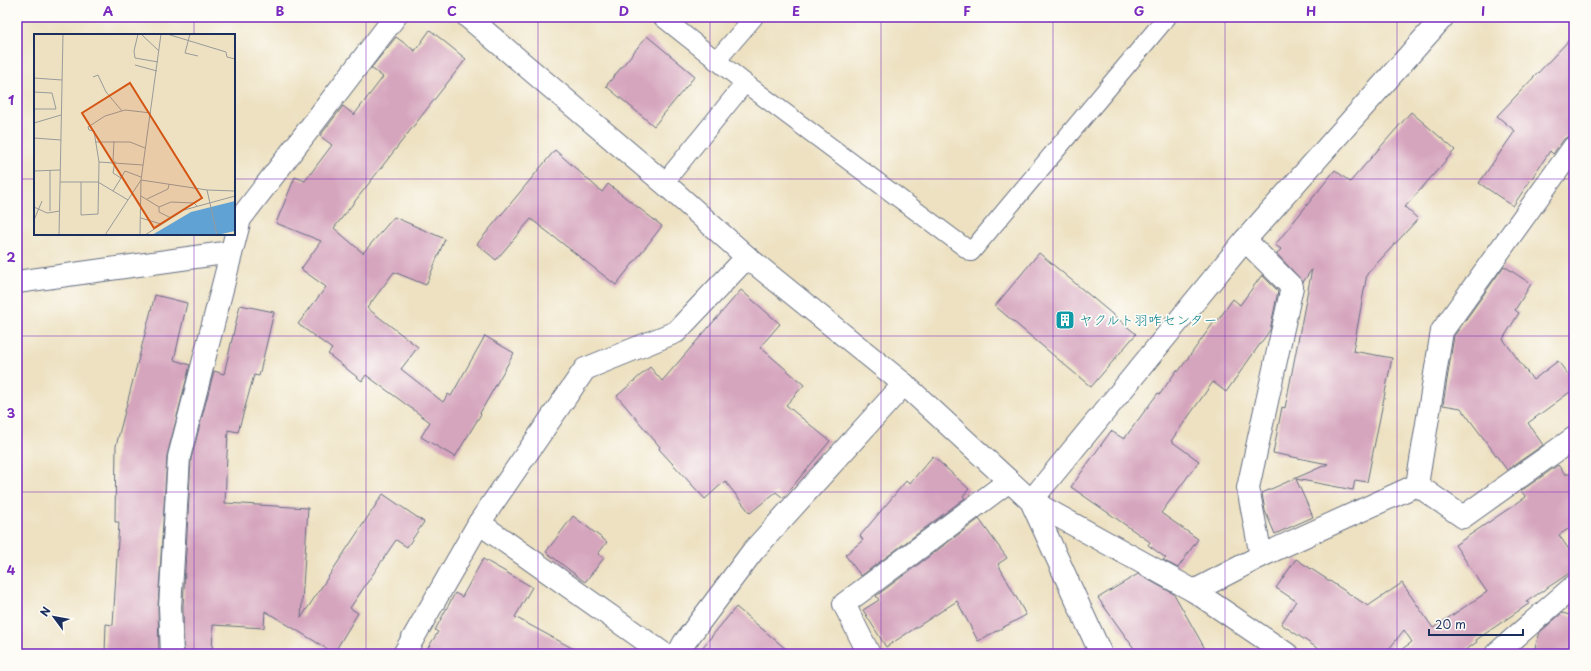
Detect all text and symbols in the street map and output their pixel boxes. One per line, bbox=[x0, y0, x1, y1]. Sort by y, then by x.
text: A bbox=[103, 1, 113, 20]
text: B bbox=[276, 1, 285, 20]
text: C bbox=[447, 1, 457, 20]
text: D bbox=[619, 1, 629, 20]
text: E bbox=[792, 1, 800, 20]
text: F bbox=[963, 1, 971, 20]
text: G bbox=[1134, 1, 1144, 20]
text: H bbox=[1306, 1, 1316, 20]
text: I bbox=[1481, 1, 1485, 20]
inset map bbox=[34, 34, 235, 235]
text: 1 bbox=[8, 90, 14, 109]
text: 2 bbox=[6, 247, 16, 266]
building icon: ヤクルト羽咋センター bbox=[1054, 309, 1076, 331]
place label: ヤクルト羽咋センター bbox=[1079, 309, 1218, 330]
text: 3 bbox=[7, 403, 16, 422]
text: 4 bbox=[7, 560, 16, 579]
north arrow bbox=[34, 597, 74, 637]
text: N bbox=[36, 603, 55, 620]
scale bar bbox=[1429, 611, 1523, 637]
text: 20 m bbox=[1435, 615, 1466, 633]

